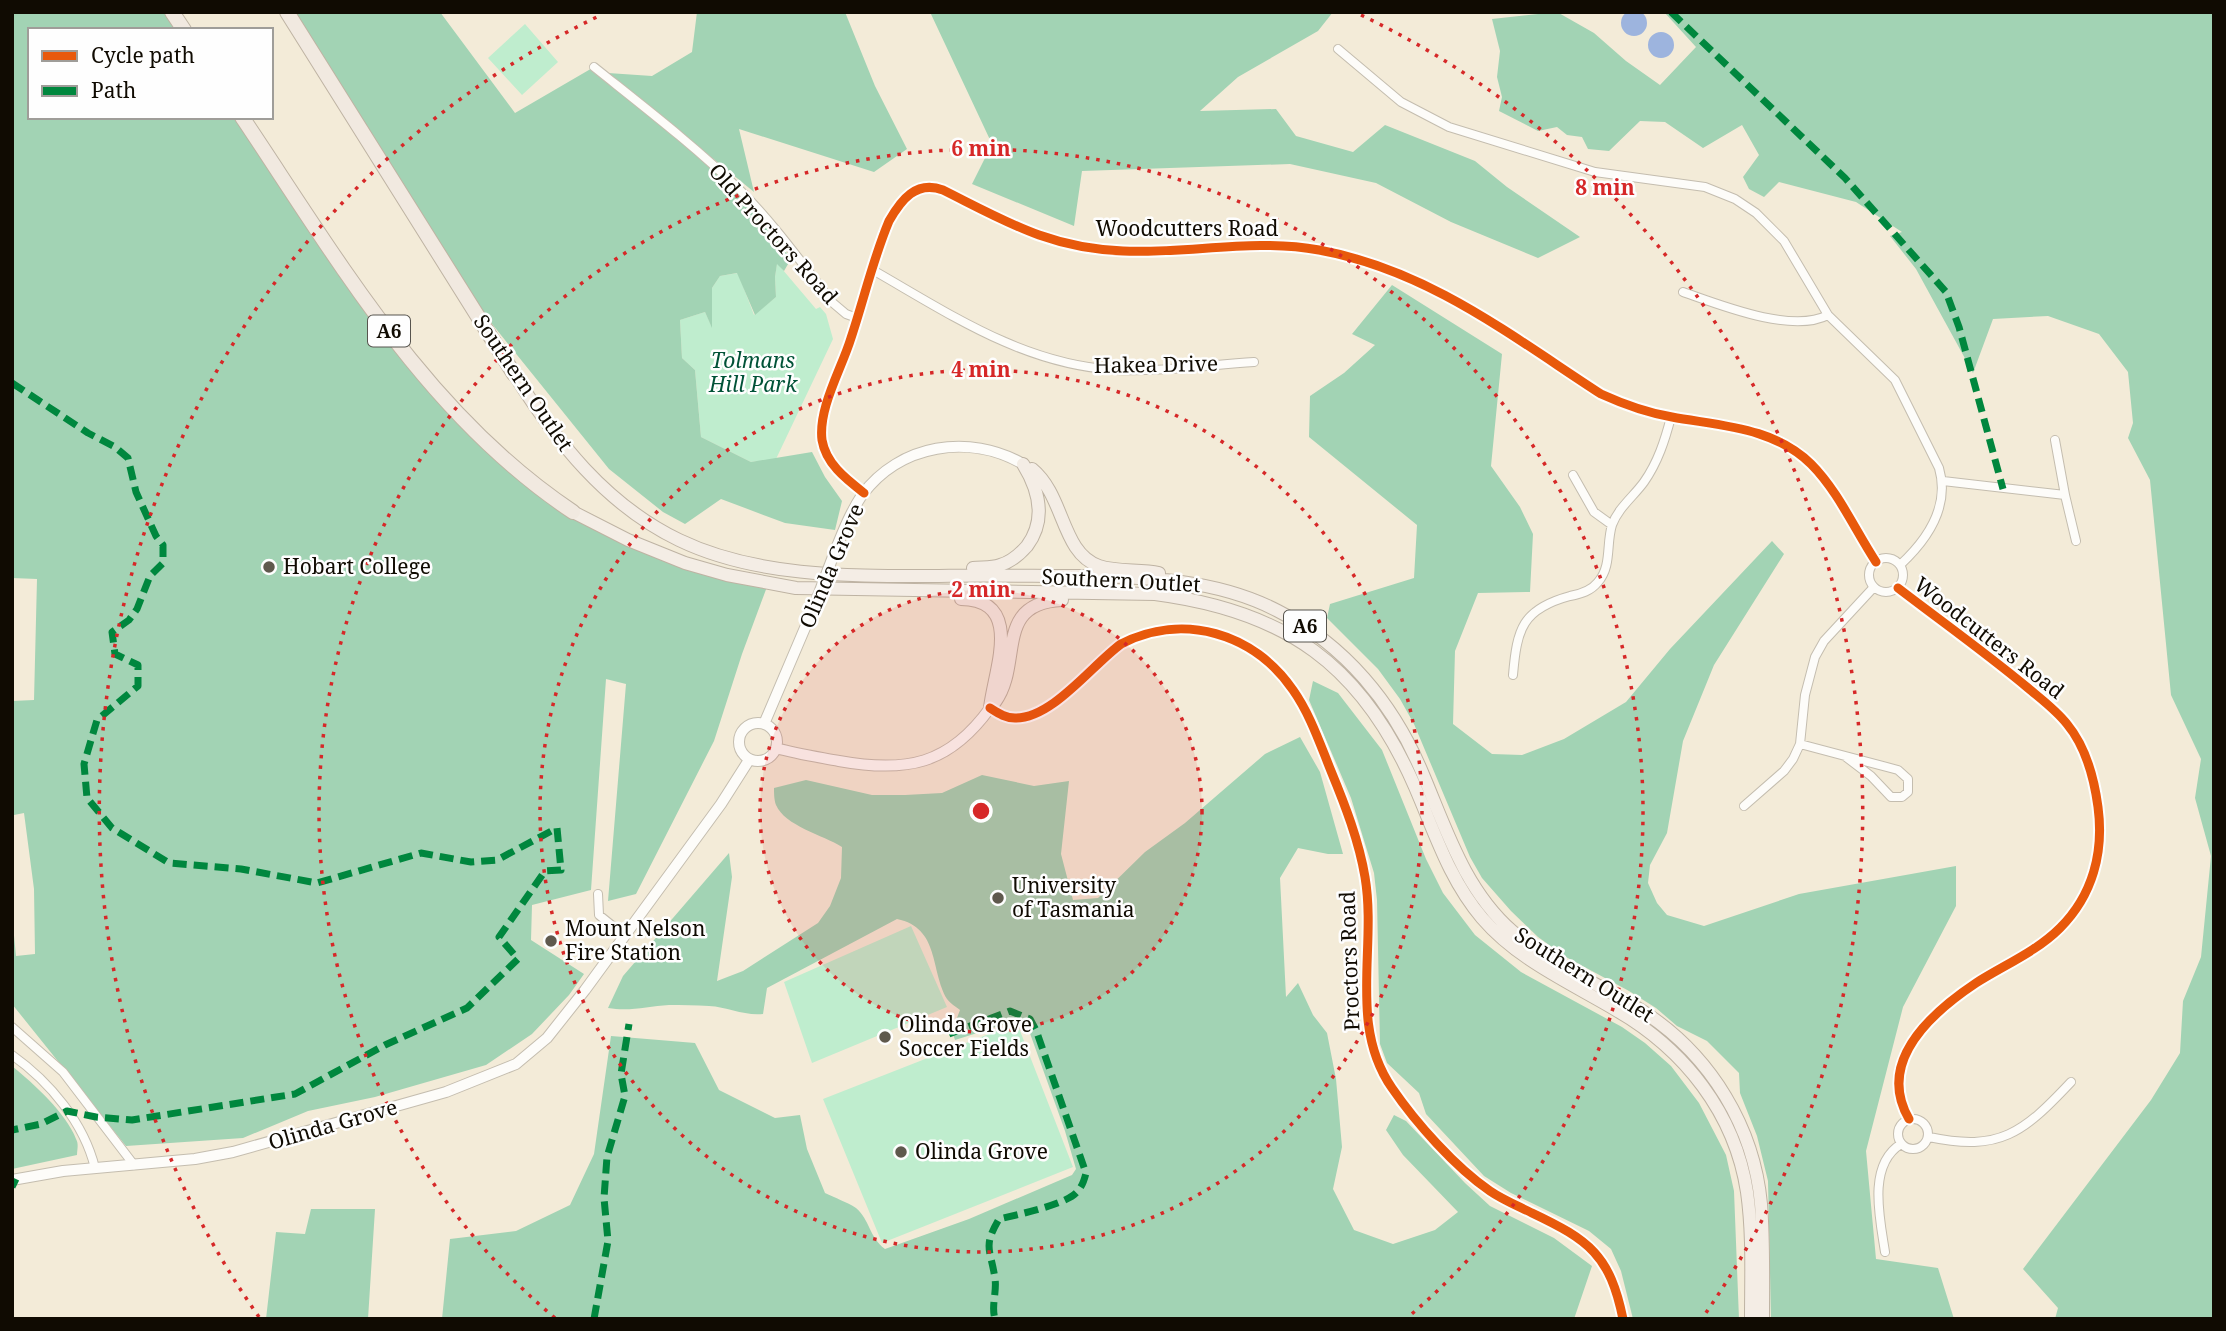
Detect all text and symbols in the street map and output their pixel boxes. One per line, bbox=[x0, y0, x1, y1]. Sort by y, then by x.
legend bbox=[28, 28, 273, 119]
text: Cycle path bbox=[91, 41, 195, 69]
text: Path bbox=[91, 76, 136, 104]
text: 6 min bbox=[951, 134, 1011, 162]
street label: Old Proctors Road bbox=[703, 157, 845, 310]
text: 8 min bbox=[1575, 173, 1635, 201]
street label: Woodcutters Road bbox=[1096, 214, 1279, 242]
street label: Southern Outlet bbox=[468, 309, 580, 456]
road number: A6 bbox=[368, 316, 410, 346]
park label: Tolmans Hill Park bbox=[708, 346, 798, 398]
street label: Hakea Drive bbox=[1094, 349, 1218, 379]
text: 4 min bbox=[951, 355, 1011, 383]
street label: Olinda Grove bbox=[792, 499, 870, 632]
place label: Hobart College bbox=[283, 552, 431, 580]
marker: Hobart College bbox=[261, 559, 277, 575]
street label: Southern Outlet bbox=[1041, 562, 1201, 598]
street label: Woodcutters Road bbox=[1909, 570, 2070, 705]
text: 2 min bbox=[951, 575, 1011, 603]
road number: A6 bbox=[1284, 610, 1326, 642]
centre of rings bbox=[969, 799, 993, 823]
place label: University of Tasmania bbox=[1012, 871, 1135, 923]
marker: University of Tasmania bbox=[990, 890, 1006, 906]
street label: Proctors Road bbox=[1333, 891, 1365, 1031]
place label: Mount Nelson Fire Station bbox=[565, 914, 705, 966]
street label: Southern Outlet bbox=[1510, 920, 1659, 1028]
marker: Mount Nelson Fire Station bbox=[543, 933, 559, 949]
place label: Olinda Grove Soccer Fields bbox=[899, 1010, 1032, 1062]
marker: Olinda Grove Soccer Fields bbox=[877, 1029, 893, 1045]
street label: Olinda Grove bbox=[265, 1092, 400, 1156]
place label: Olinda Grove bbox=[915, 1137, 1048, 1165]
marker: Olinda Grove bbox=[893, 1144, 909, 1160]

